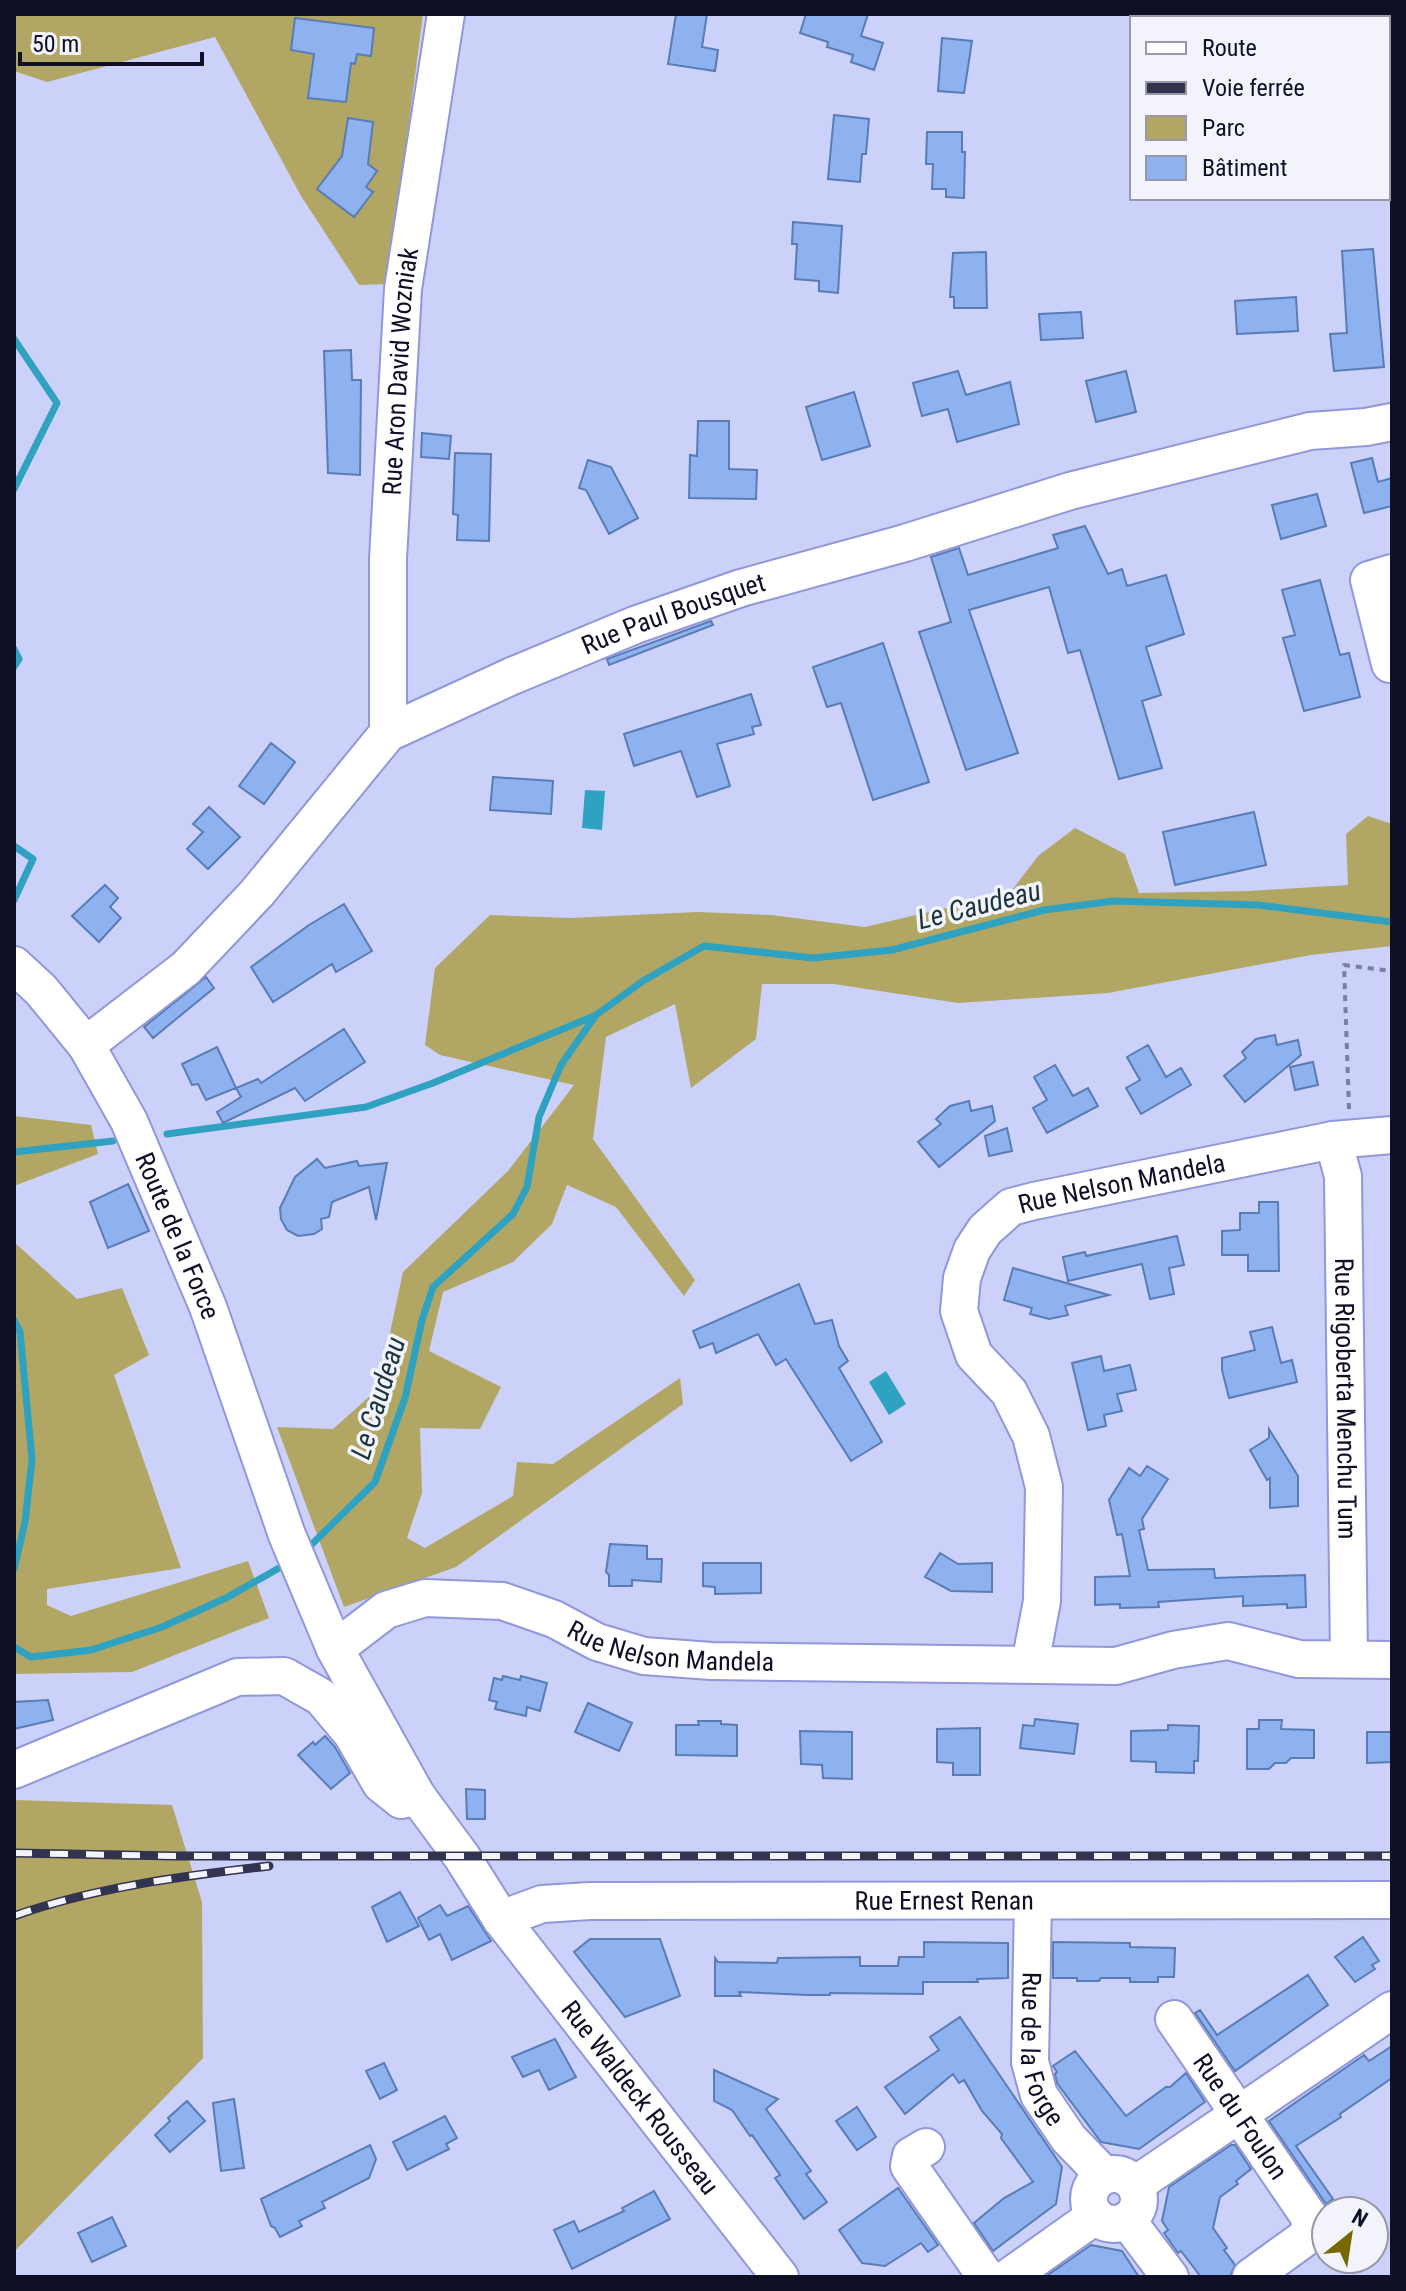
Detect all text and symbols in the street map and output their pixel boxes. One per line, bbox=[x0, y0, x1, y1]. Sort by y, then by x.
scale bar bbox=[20, 16, 202, 66]
legend bbox=[1130, 16, 1390, 200]
text: 50 m bbox=[32, 30, 79, 58]
text: Route bbox=[1202, 34, 1257, 62]
text: Voie ferrée bbox=[1202, 74, 1305, 102]
text: Parc bbox=[1202, 114, 1245, 142]
text: Bâtiment bbox=[1202, 154, 1287, 182]
street label: Rue Aron David Wozniak bbox=[377, 245, 424, 496]
street label: Rue Paul Bousquet bbox=[577, 567, 768, 660]
water label: Le Caudeau bbox=[914, 874, 1044, 936]
street label: Rue Nelson Mandela bbox=[1015, 1147, 1228, 1220]
street label: Route de la Force bbox=[129, 1148, 226, 1323]
street label: Rue Rigoberta Menchu Tum bbox=[1329, 1258, 1363, 1540]
water label: Le Caudeau bbox=[344, 1333, 412, 1463]
street label: Rue Nelson Mandela bbox=[562, 1614, 774, 1677]
street label: Rue Ernest Renan bbox=[855, 1885, 1034, 1916]
street label: Rue de la Forge bbox=[1015, 1972, 1070, 2131]
street label: Rue Waldeck Rousseau bbox=[555, 1995, 725, 2200]
street label: Rue du Foulon bbox=[1187, 2048, 1294, 2185]
north arrow bbox=[1310, 2195, 1390, 2275]
text: N bbox=[1348, 2204, 1372, 2232]

